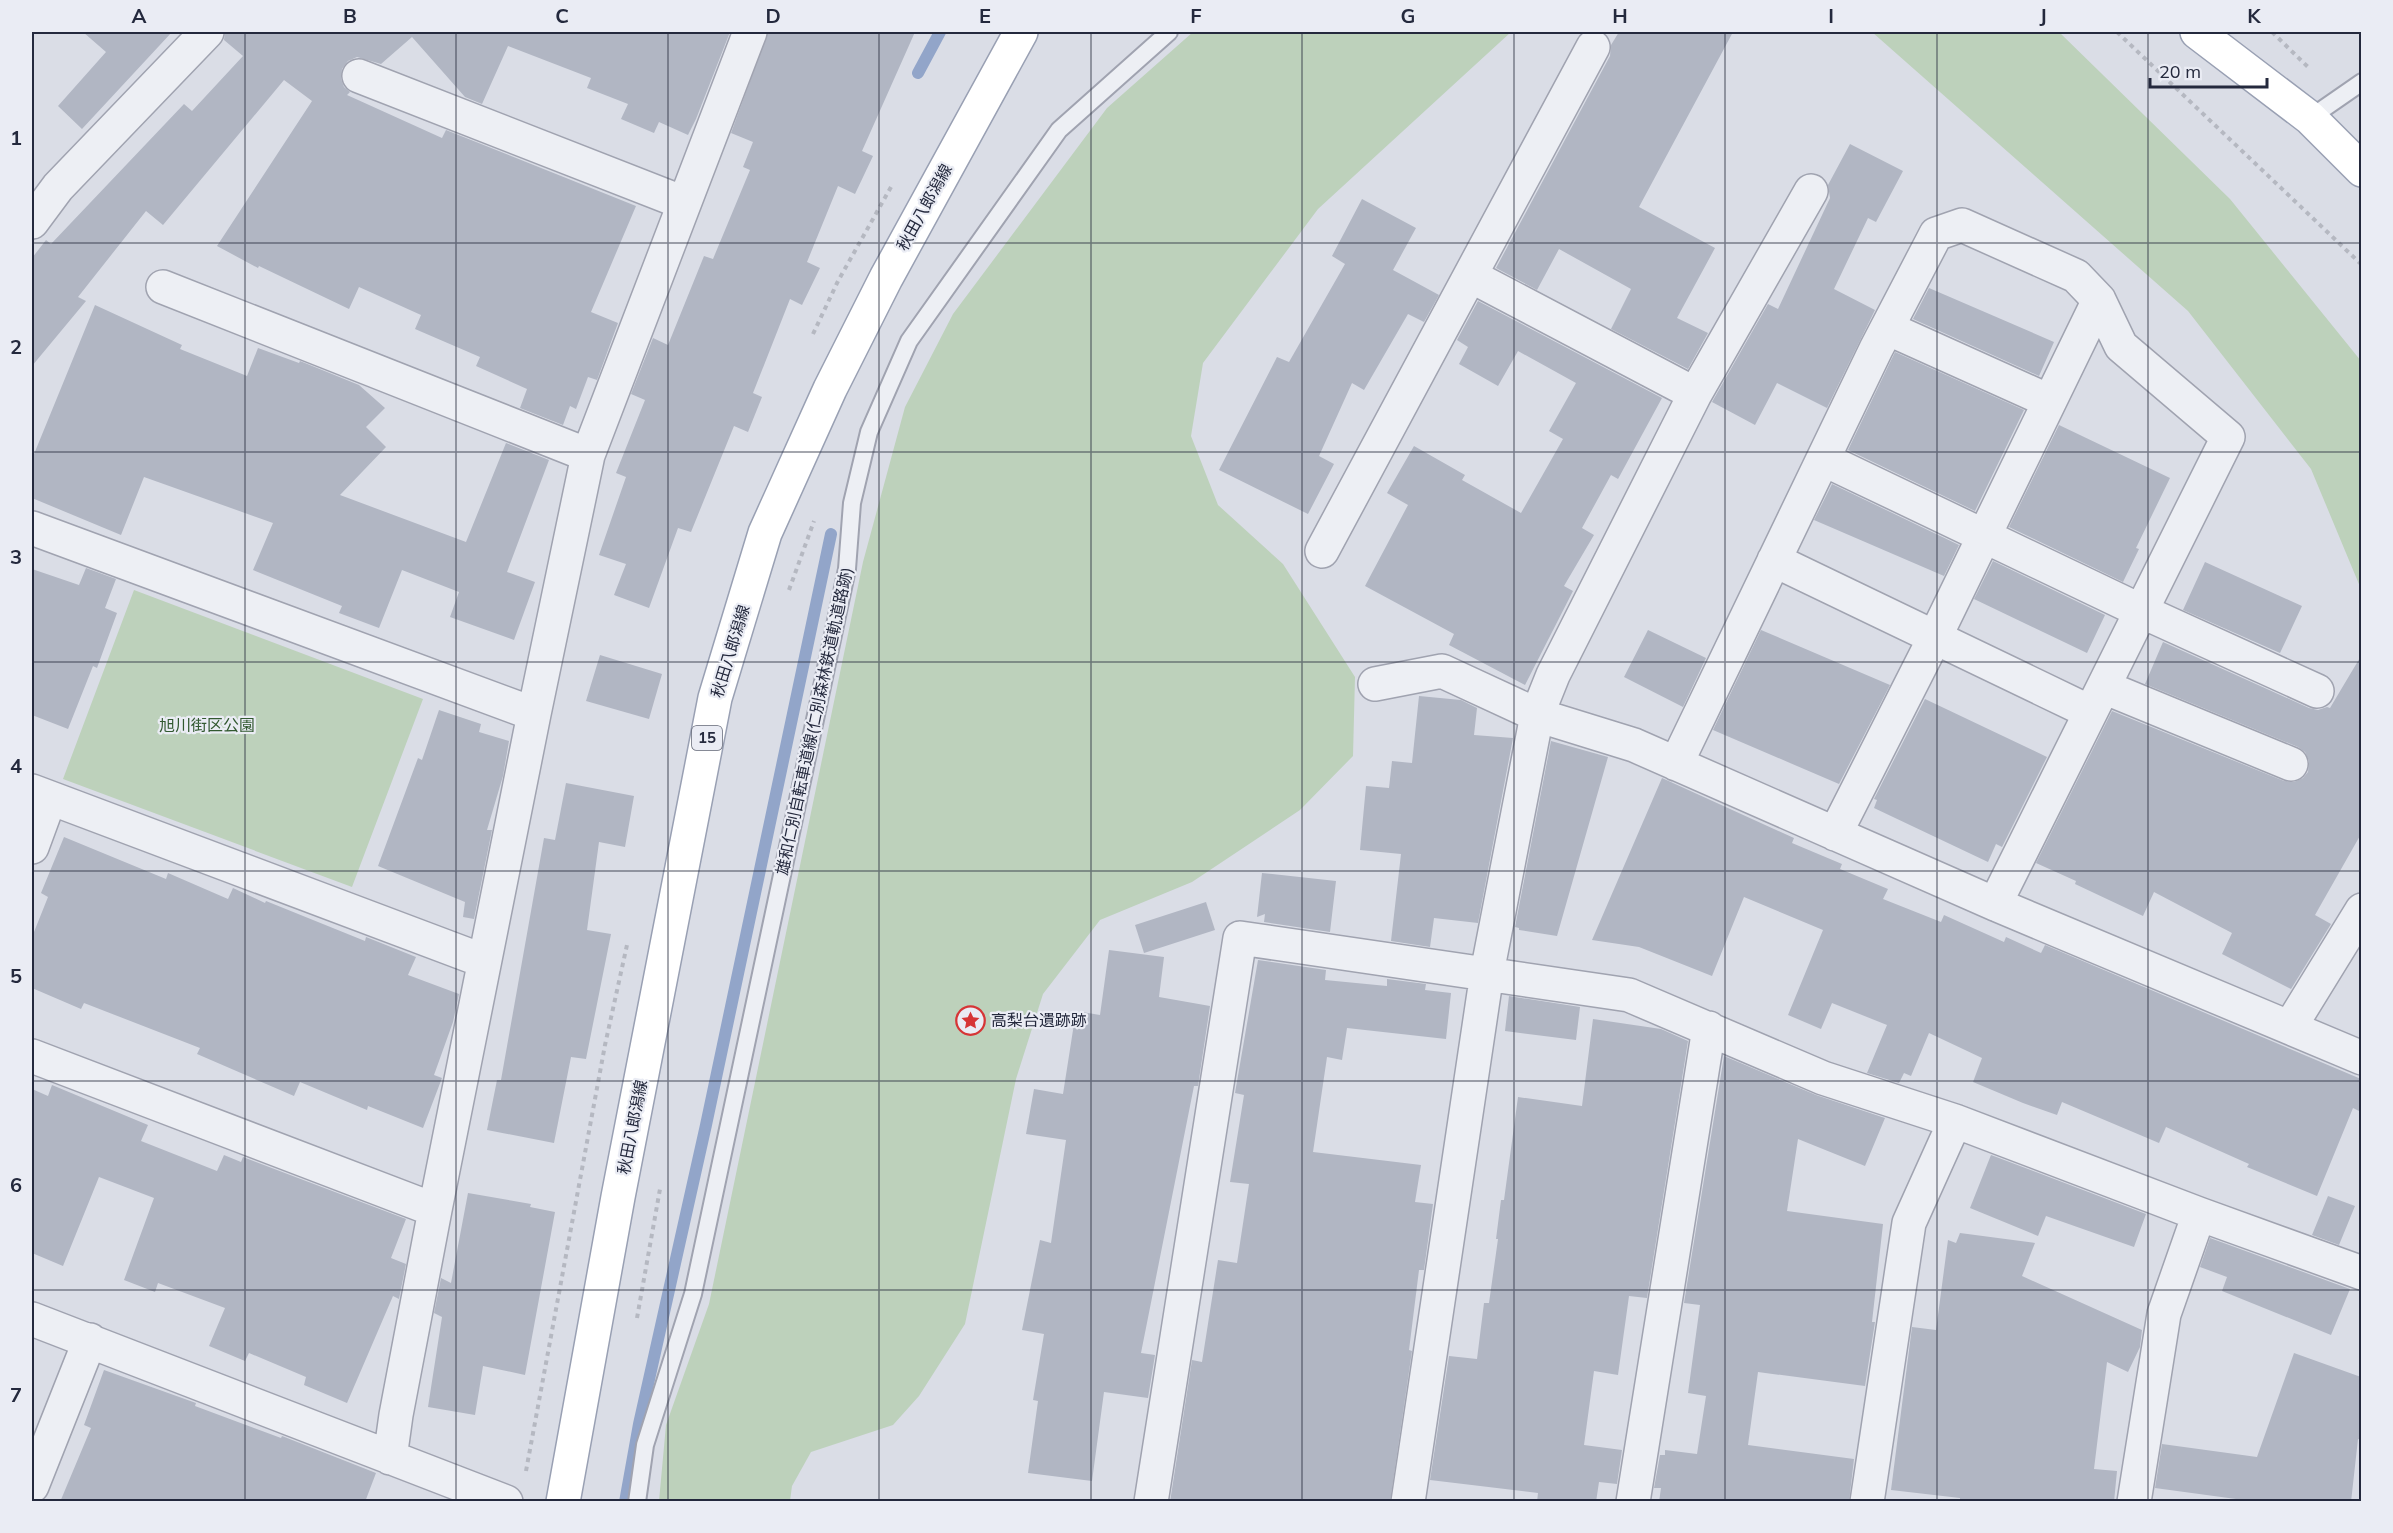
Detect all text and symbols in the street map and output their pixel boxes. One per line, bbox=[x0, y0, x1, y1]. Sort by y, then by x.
text: A bbox=[132, 3, 147, 28]
text: B bbox=[343, 3, 357, 28]
text: C bbox=[555, 3, 569, 28]
text: D bbox=[765, 3, 781, 28]
text: E bbox=[979, 3, 991, 28]
text: F bbox=[1190, 3, 1202, 28]
text: G bbox=[1401, 3, 1415, 28]
text: H bbox=[1612, 3, 1628, 28]
text: I bbox=[1828, 3, 1834, 28]
text: J bbox=[2039, 3, 2047, 28]
text: K bbox=[2247, 3, 2261, 28]
scale bar bbox=[2150, 51, 2267, 89]
text: 20 m bbox=[2159, 60, 2201, 83]
text: 1 bbox=[10, 125, 22, 150]
street label: 秋田八郎潟線 bbox=[892, 160, 956, 254]
text: 2 bbox=[10, 334, 22, 359]
text: 3 bbox=[10, 544, 22, 569]
street label: 雄和仁別自転車道線(仁別森林鉄道軌道路跡) bbox=[772, 565, 856, 877]
street label: 秋田八郎潟線 bbox=[706, 602, 754, 700]
park label: 旭川街区公園 bbox=[159, 715, 255, 735]
road number: 15 bbox=[692, 726, 722, 750]
text: 4 bbox=[10, 753, 22, 778]
text: 5 bbox=[10, 963, 22, 988]
place icon: 高梨台遺跡跡 bbox=[954, 1004, 986, 1036]
place label: 高梨台遺跡跡 bbox=[991, 1010, 1087, 1030]
street label: 秋田八郎潟線 bbox=[613, 1078, 651, 1176]
text: 6 bbox=[10, 1172, 22, 1197]
text: 7 bbox=[10, 1382, 22, 1407]

